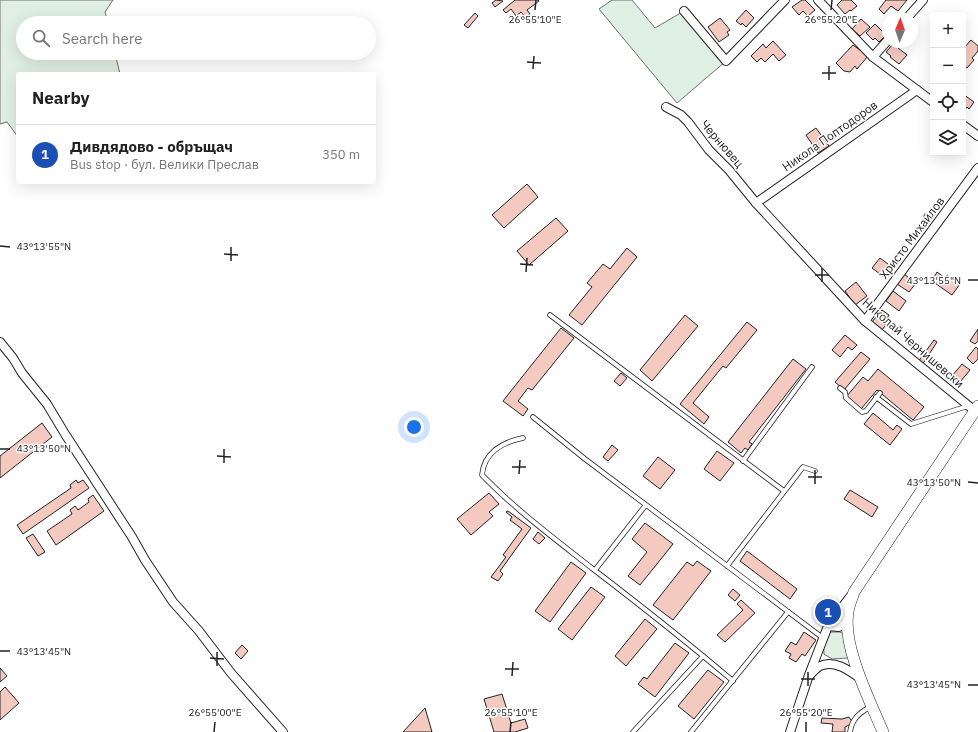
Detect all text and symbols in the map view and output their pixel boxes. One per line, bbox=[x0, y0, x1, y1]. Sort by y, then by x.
north arrow bbox=[882, 12, 918, 48]
map controls bbox=[930, 12, 966, 156]
button: + bbox=[930, 12, 966, 48]
text: 26°55'10"E bbox=[508, 13, 562, 26]
text: 26°55'20"E bbox=[804, 13, 858, 26]
search box bbox=[16, 16, 376, 60]
icon: search bbox=[30, 27, 52, 49]
text: Search here bbox=[62, 29, 142, 48]
button: − bbox=[930, 48, 966, 84]
button: locate bbox=[930, 84, 966, 120]
text: Nearby bbox=[32, 87, 90, 109]
street label: Никола Поптодоров bbox=[779, 97, 880, 174]
street label: Чернювец bbox=[698, 117, 747, 171]
button: layers bbox=[930, 120, 966, 156]
text: Дивдядово - обръщач bbox=[70, 137, 233, 156]
text: 1 bbox=[41, 146, 49, 163]
text: 350 m bbox=[322, 146, 360, 163]
text: Bus stop · бул. Велики Преслав bbox=[70, 156, 259, 173]
street label: Христо Михайлов bbox=[876, 194, 947, 282]
text: 43°13'55"N bbox=[17, 240, 71, 253]
text: 43°13'55"N bbox=[907, 274, 961, 287]
street label: Николай Чернишевски bbox=[859, 294, 967, 391]
your location bbox=[404, 417, 424, 437]
text: 43°13'50"N bbox=[17, 442, 71, 455]
text: 43°13'50"N bbox=[907, 476, 961, 489]
pin: 1 bbox=[815, 597, 841, 627]
text: 43°13'45"N bbox=[17, 645, 71, 658]
text: 43°13'45"N bbox=[907, 678, 961, 691]
text: 26°55'00"E bbox=[188, 706, 242, 719]
text: 26°55'10"E bbox=[484, 706, 538, 719]
text: 26°55'20"E bbox=[779, 706, 833, 719]

